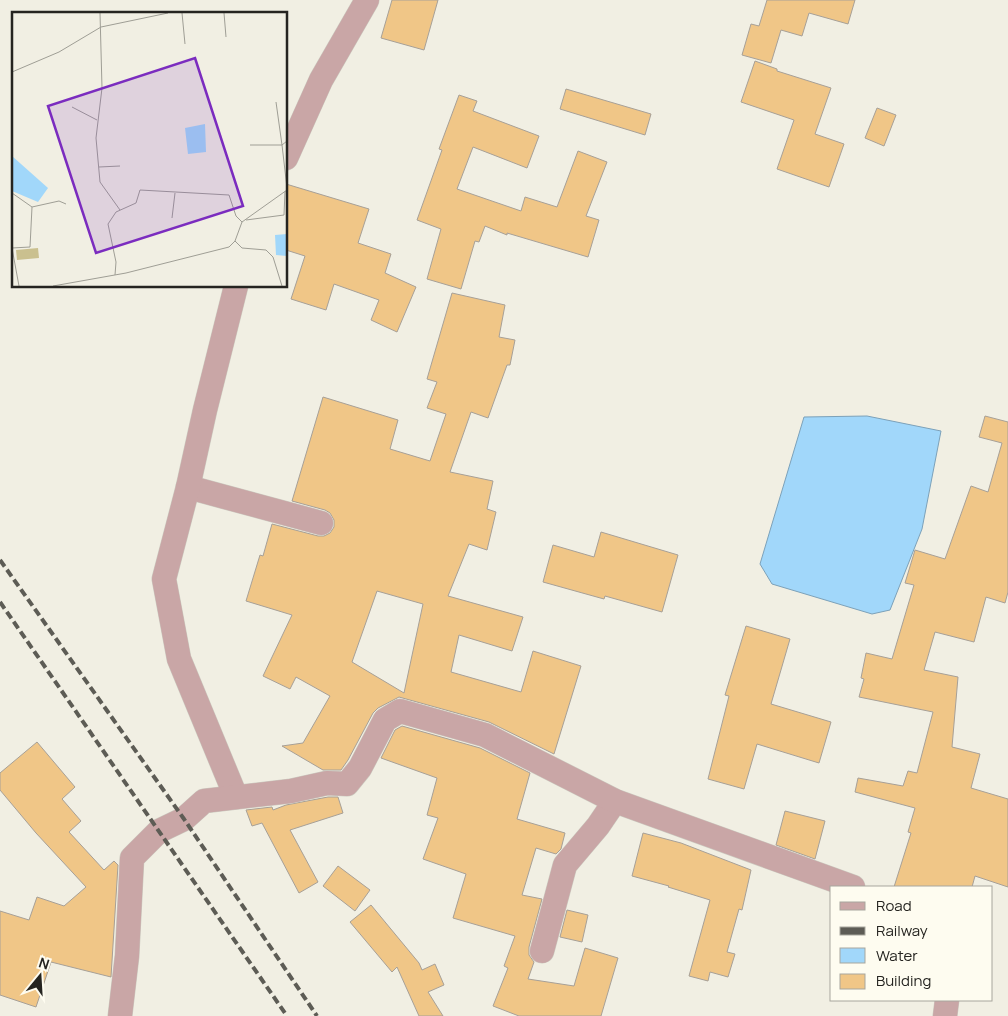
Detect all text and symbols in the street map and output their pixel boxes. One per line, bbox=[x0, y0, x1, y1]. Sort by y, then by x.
inset map bbox=[12, 12, 288, 288]
legend bbox=[830, 886, 993, 1001]
text: Road bbox=[876, 895, 912, 916]
text: Railway bbox=[876, 920, 928, 941]
text: Water bbox=[876, 945, 918, 966]
north arrow bbox=[15, 951, 65, 1001]
text: N bbox=[36, 953, 52, 974]
text: Building bbox=[876, 970, 931, 991]

